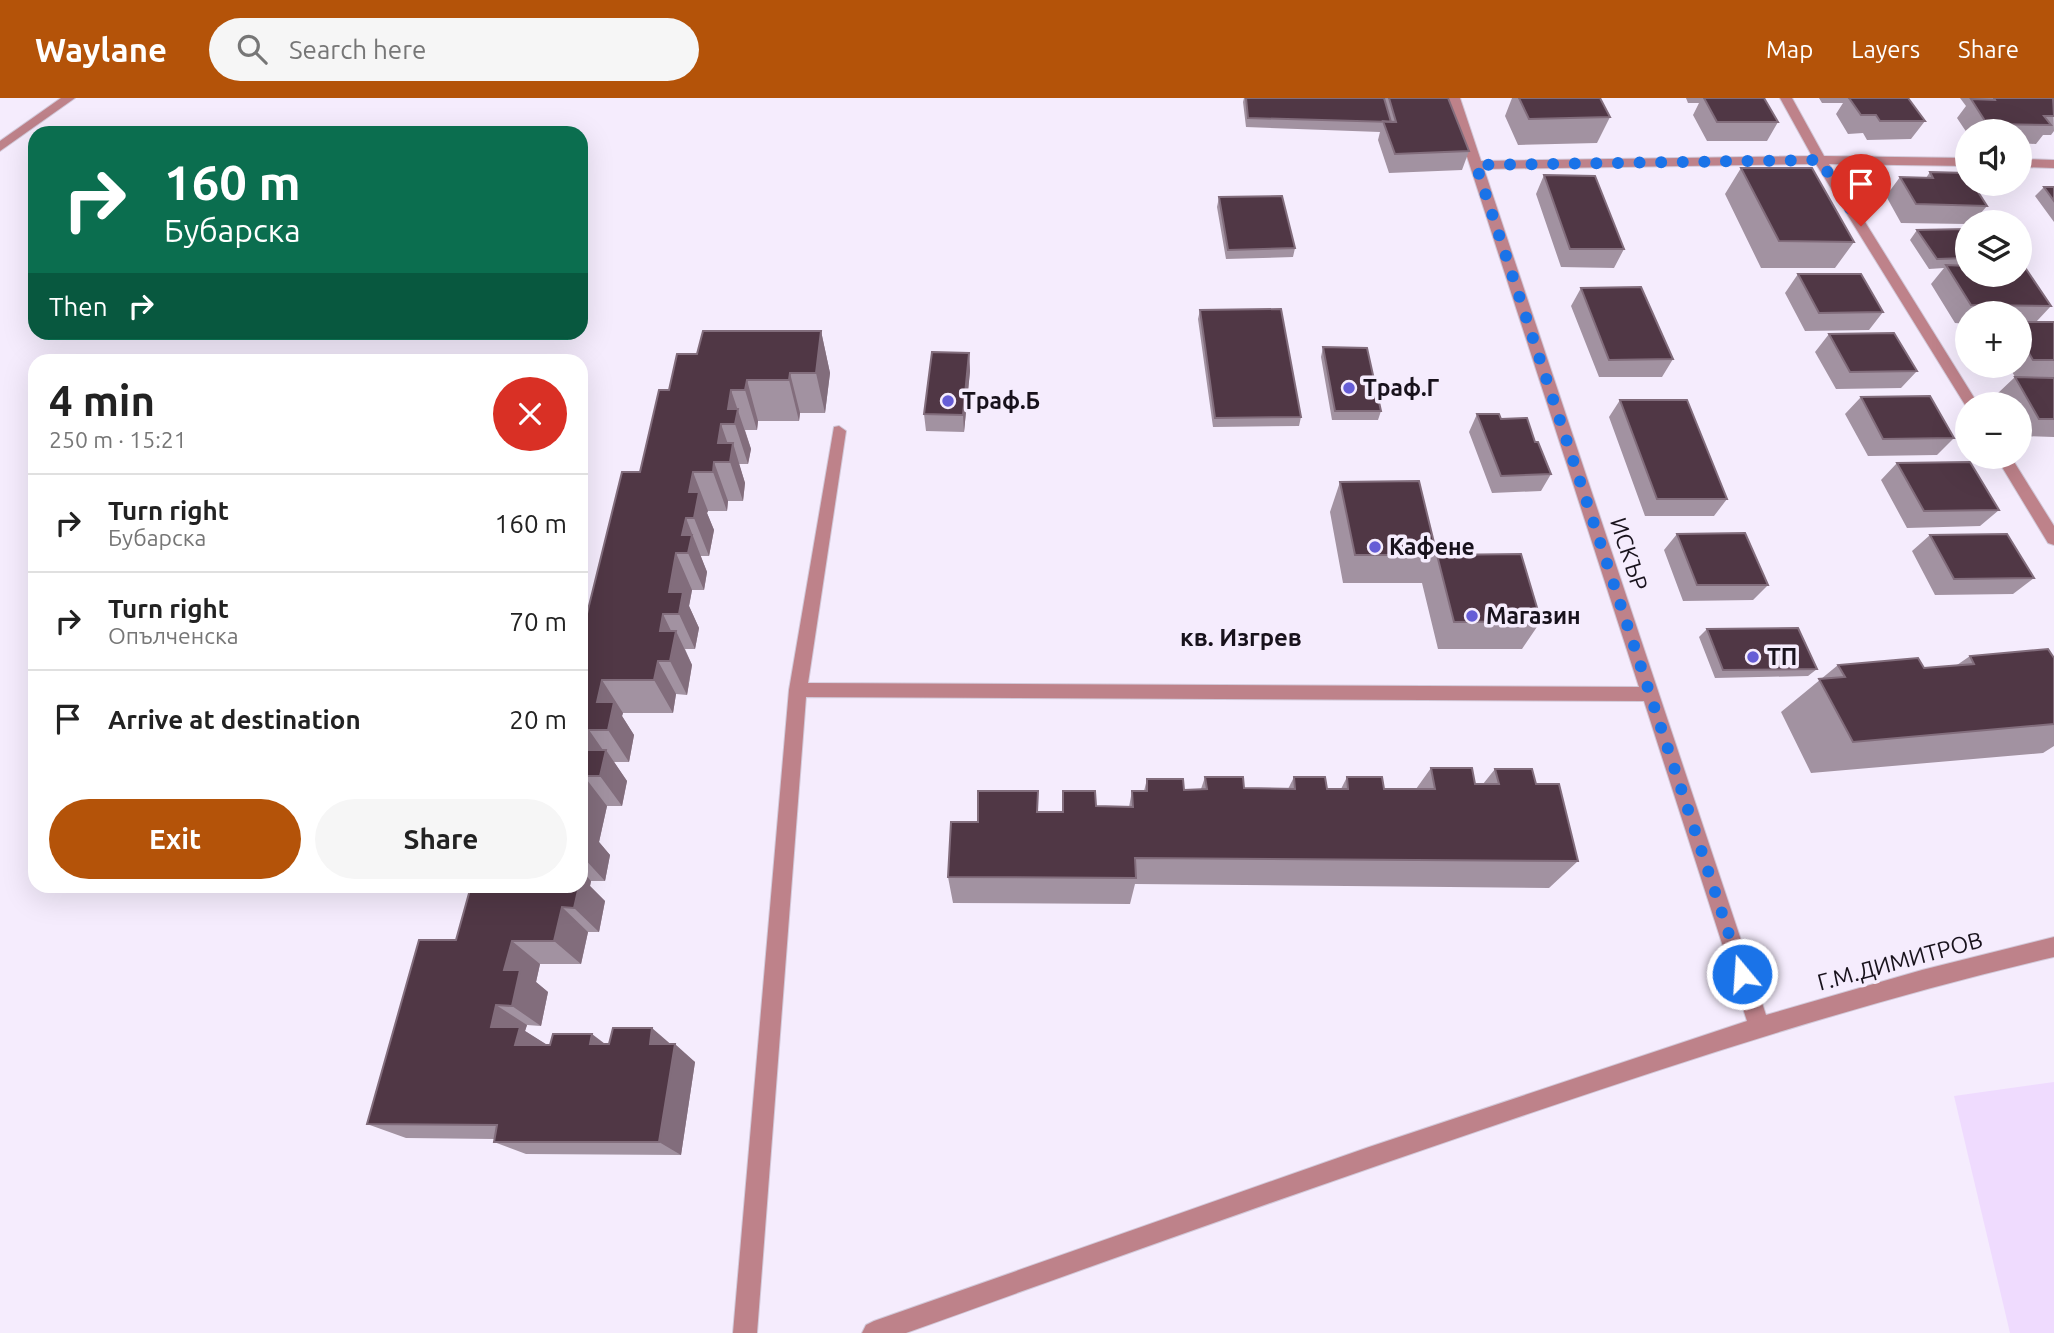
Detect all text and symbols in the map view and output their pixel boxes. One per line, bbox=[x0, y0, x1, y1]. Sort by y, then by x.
search box bbox=[209, 18, 699, 81]
icon: search bbox=[233, 30, 271, 68]
text: Waylane bbox=[35, 31, 167, 68]
text: Search here bbox=[289, 35, 426, 64]
text: Map bbox=[1766, 36, 1813, 63]
text: Layers bbox=[1851, 36, 1920, 63]
text: Share bbox=[1958, 36, 2019, 63]
map controls bbox=[1955, 119, 2032, 469]
button: sound bbox=[1955, 119, 2032, 196]
icon: right bbox=[49, 154, 140, 245]
text: 160 m bbox=[164, 154, 301, 209]
pin bbox=[1831, 154, 1891, 226]
icon: arrive bbox=[1842, 165, 1880, 203]
button: layers bbox=[1955, 210, 2032, 287]
text: Бубарска bbox=[164, 212, 301, 248]
icon: right bbox=[122, 287, 160, 325]
text: Then bbox=[49, 292, 108, 321]
button: + bbox=[1955, 301, 2032, 378]
place label: Траф.Г bbox=[1363, 375, 1440, 400]
text: 4 min bbox=[49, 377, 155, 424]
button: close bbox=[493, 377, 567, 451]
marker: Траф.Г bbox=[1341, 380, 1357, 396]
place label: Траф.Б bbox=[962, 388, 1040, 413]
button: − bbox=[1955, 392, 2032, 469]
marker: Траф.Б bbox=[940, 393, 956, 409]
text: 250 m · 15:21 bbox=[49, 427, 187, 452]
text: Turn right bbox=[108, 496, 229, 525]
icon: right bbox=[49, 504, 87, 542]
text: 160 m bbox=[495, 509, 567, 538]
street label: ИСКЪР bbox=[1606, 514, 1653, 593]
text: Бубарска bbox=[108, 525, 206, 550]
place label: Кафене bbox=[1389, 534, 1475, 559]
marker: Кафене bbox=[1367, 539, 1383, 555]
text: Turn right bbox=[108, 594, 229, 623]
icon: right bbox=[49, 602, 87, 640]
place label: Магазин bbox=[1486, 603, 1581, 628]
text: 70 m bbox=[509, 607, 567, 636]
marker: Магазин bbox=[1464, 608, 1480, 624]
text: Опълченска bbox=[108, 623, 239, 648]
district label: кв. Изгрев bbox=[1180, 624, 1302, 651]
place label: ТП bbox=[1767, 644, 1797, 669]
marker: ТП bbox=[1745, 649, 1761, 665]
icon: arrive bbox=[49, 700, 87, 738]
text: Arrive at destination bbox=[108, 705, 361, 734]
text: 20 m bbox=[509, 705, 567, 734]
button: Exit bbox=[49, 799, 301, 879]
button: Share bbox=[315, 799, 567, 879]
street label: Г.М.ДИМИТРОВ bbox=[1815, 926, 1985, 995]
position arrow bbox=[1705, 937, 1779, 1011]

